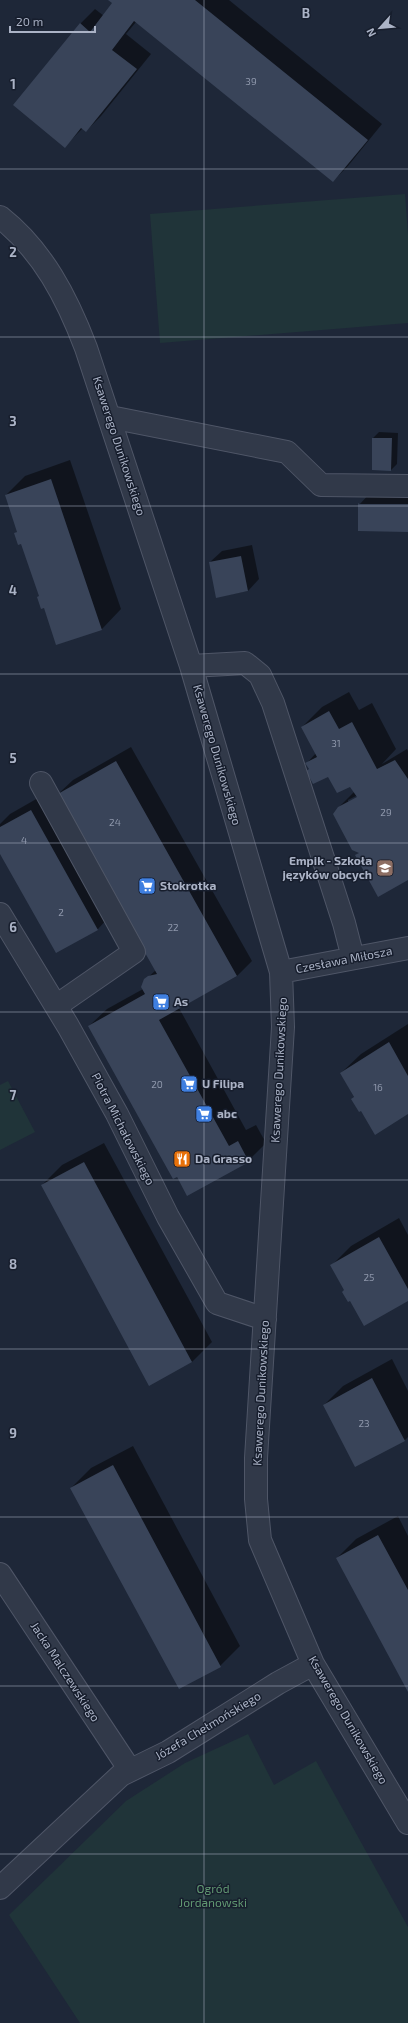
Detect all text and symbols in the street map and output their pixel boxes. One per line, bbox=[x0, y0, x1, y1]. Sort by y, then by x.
text: B bbox=[302, 5, 310, 21]
scale bar bbox=[10, 8, 95, 34]
north arrow bbox=[360, 8, 400, 48]
text: 20 m bbox=[16, 14, 43, 28]
text: N bbox=[363, 26, 378, 39]
house number: 39 bbox=[245, 75, 257, 87]
text: 1 bbox=[10, 76, 16, 92]
text: 2 bbox=[9, 244, 17, 260]
street label: Ksawerego Dunikowskiego bbox=[91, 374, 149, 517]
text: 3 bbox=[9, 413, 17, 429]
text: 4 bbox=[9, 582, 17, 598]
street label: Ksawerego Dunikowskiego bbox=[191, 683, 245, 827]
house number: 31 bbox=[331, 737, 341, 749]
text: 5 bbox=[9, 750, 17, 766]
house number: 29 bbox=[380, 806, 392, 818]
house number: 24 bbox=[109, 816, 121, 828]
house number: 4 bbox=[21, 834, 27, 846]
place label: Empik - Szkoła języków obcych bbox=[282, 853, 372, 882]
school or university icon: Empik - Szkoła języków obcych bbox=[375, 858, 395, 878]
supermarket icon: Stokrotka bbox=[137, 876, 157, 896]
place label: Stokrotka bbox=[160, 878, 216, 892]
house number: 2 bbox=[58, 906, 64, 918]
text: 6 bbox=[9, 919, 17, 935]
house number: 22 bbox=[167, 921, 179, 933]
street label: Czesława Miłosza bbox=[294, 943, 393, 975]
supermarket icon: As bbox=[151, 992, 171, 1012]
place label: As bbox=[174, 994, 188, 1008]
street label: Ksawerego Dunikowskiego bbox=[267, 997, 289, 1143]
street label: Piotra Michałowskiego bbox=[89, 1070, 158, 1187]
supermarket icon: U Filipa bbox=[179, 1074, 199, 1094]
place label: U Filipa bbox=[202, 1076, 244, 1090]
house number: 20 bbox=[151, 1078, 163, 1090]
house number: 16 bbox=[373, 1081, 383, 1093]
text: 7 bbox=[10, 1087, 17, 1103]
supermarket icon: abc bbox=[194, 1104, 214, 1124]
place label: abc bbox=[217, 1106, 237, 1120]
restaurant icon: Da Grasso bbox=[172, 1149, 192, 1169]
place label: Da Grasso bbox=[195, 1151, 252, 1165]
text: 8 bbox=[9, 1256, 17, 1272]
house number: 25 bbox=[364, 1271, 374, 1283]
street label: Ksawerego Dunikowskiego bbox=[249, 1320, 271, 1466]
house number: 23 bbox=[358, 1417, 370, 1429]
text: 9 bbox=[9, 1425, 17, 1441]
street label: Jacka Malczewskiego bbox=[28, 1619, 103, 1724]
street label: Ksawerego Dunikowskiego bbox=[306, 1653, 391, 1786]
street label: Józefa Chełmońskiego bbox=[152, 1688, 263, 1762]
park label: Ogród Jordanowski bbox=[179, 1881, 247, 1909]

